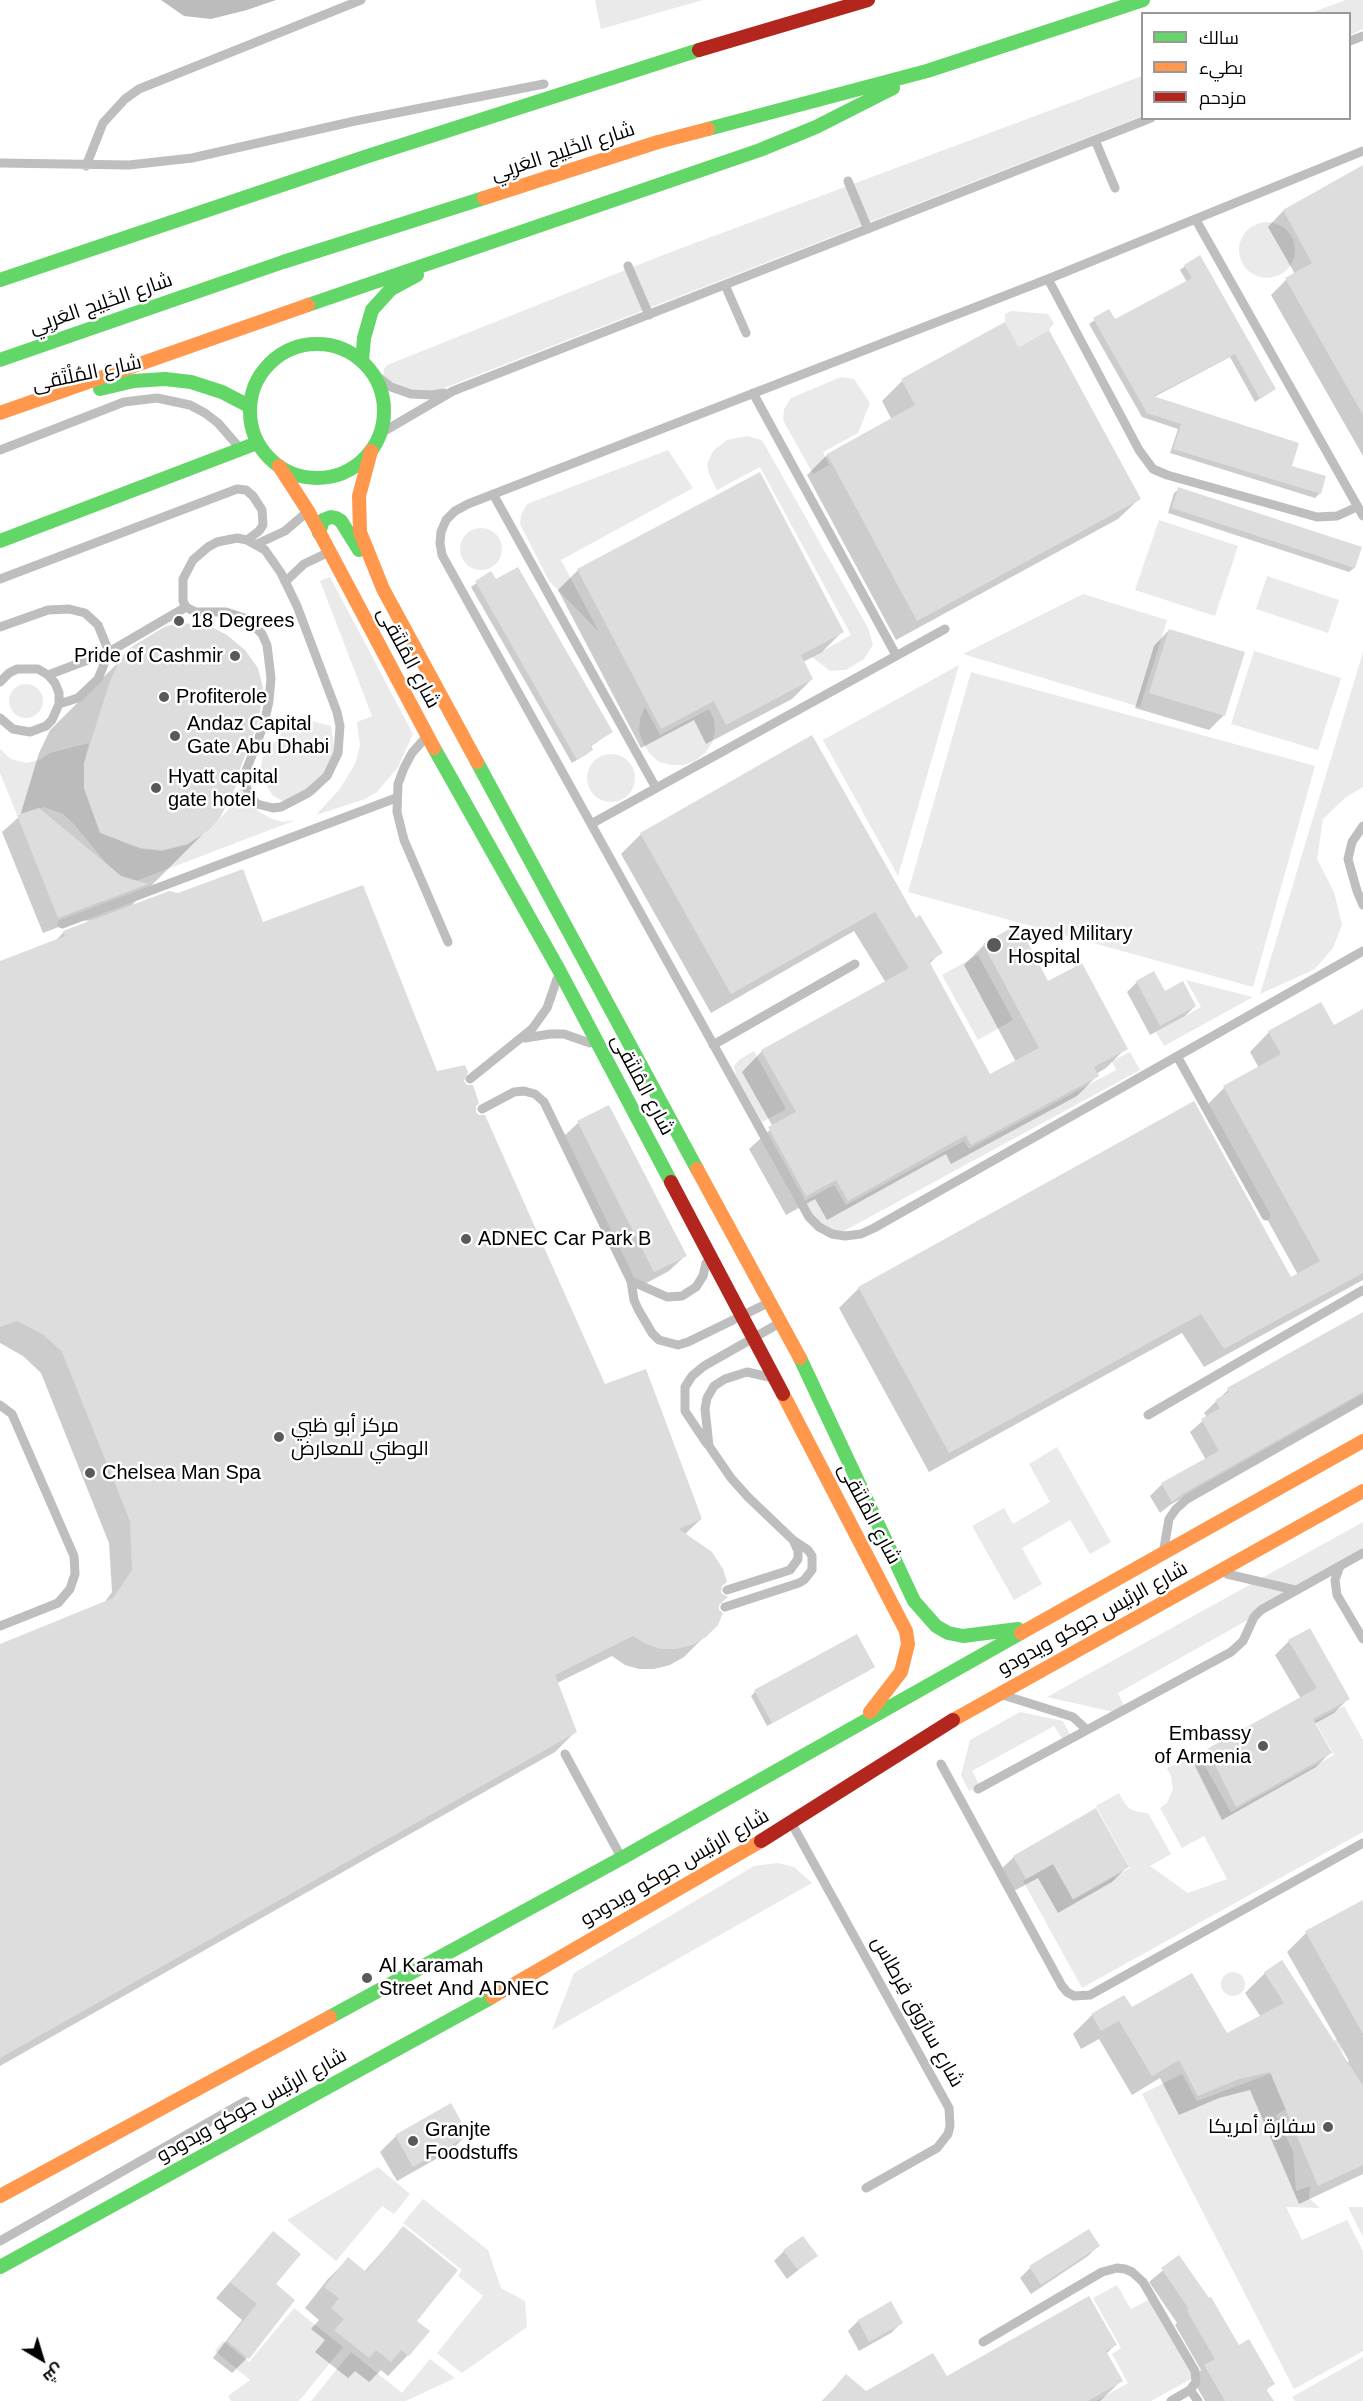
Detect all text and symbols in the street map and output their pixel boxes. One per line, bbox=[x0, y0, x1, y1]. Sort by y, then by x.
legend bbox=[1141, 12, 1351, 120]
text: سالك bbox=[1199, 28, 1239, 48]
text: بطيء bbox=[1199, 58, 1243, 78]
text: مزدحم bbox=[1199, 88, 1247, 108]
street label: شارع الخَلِيج العَربِي bbox=[488, 117, 638, 187]
street label: شارع الخَلِيج العَربِي bbox=[26, 268, 176, 340]
street label: شارع المُلْتَقى bbox=[30, 351, 144, 397]
street label: شارع المُلتَقى bbox=[371, 603, 445, 713]
place label: 18 Degrees bbox=[191, 609, 294, 633]
marker: 18 Degrees bbox=[172, 614, 186, 628]
place label: Pride of Cashmir bbox=[74, 644, 223, 668]
marker: Pride of Cashmir bbox=[228, 649, 242, 663]
place label: Profiterole bbox=[176, 685, 267, 709]
marker: Profiterole bbox=[157, 690, 171, 704]
place label: Andaz Capital Gate Abu Dhabi bbox=[187, 712, 329, 759]
marker: Andaz Capital Gate Abu Dhabi bbox=[168, 729, 182, 743]
place label: Hyatt capital gate hotel bbox=[168, 765, 278, 812]
marker: Hyatt capital gate hotel bbox=[149, 781, 163, 795]
place label: Zayed Military Hospital bbox=[1008, 922, 1132, 969]
marker: Zayed Military Hospital bbox=[985, 936, 1003, 954]
street label: شارع المُلتَقى bbox=[605, 1030, 679, 1140]
place label: ADNEC Car Park B bbox=[478, 1227, 651, 1251]
marker: ADNEC Car Park B bbox=[459, 1232, 473, 1246]
place label: مركز أبو ظبي الوطني للمعارض bbox=[291, 1414, 429, 1461]
marker: مركز أبو ظبي الوطني للمعارض bbox=[272, 1430, 286, 1444]
street label: شارع المُلتَقى bbox=[832, 1459, 906, 1569]
place label: Chelsea Man Spa bbox=[102, 1461, 261, 1485]
marker: Chelsea Man Spa bbox=[83, 1466, 97, 1480]
street label: شارع الرئيس جوكو ويدودو bbox=[994, 1557, 1192, 1681]
place label: Embassy of Armenia bbox=[1154, 1722, 1251, 1769]
marker: Embassy of Armenia bbox=[1256, 1739, 1270, 1753]
street label: شارع الرئيس جوكو ويدودو bbox=[577, 1804, 773, 1932]
street label: شارع سارُوق قِرطاس bbox=[866, 1932, 968, 2092]
place label: Al Karamah Street And ADNEC bbox=[379, 1954, 549, 2001]
marker: Al Karamah Street And ADNEC bbox=[360, 1971, 374, 1985]
street label: شارع الرئيس جوكو ويدودو bbox=[153, 2044, 351, 2168]
place label: سفارة أمريكا bbox=[1208, 2115, 1316, 2139]
place label: Granjte Foodstuffs bbox=[425, 2118, 518, 2165]
marker: سفارة أمريكا bbox=[1321, 2120, 1335, 2134]
marker: Granjte Foodstuffs bbox=[406, 2134, 420, 2148]
north arrow bbox=[12, 2329, 72, 2389]
text: ش bbox=[40, 2361, 67, 2387]

